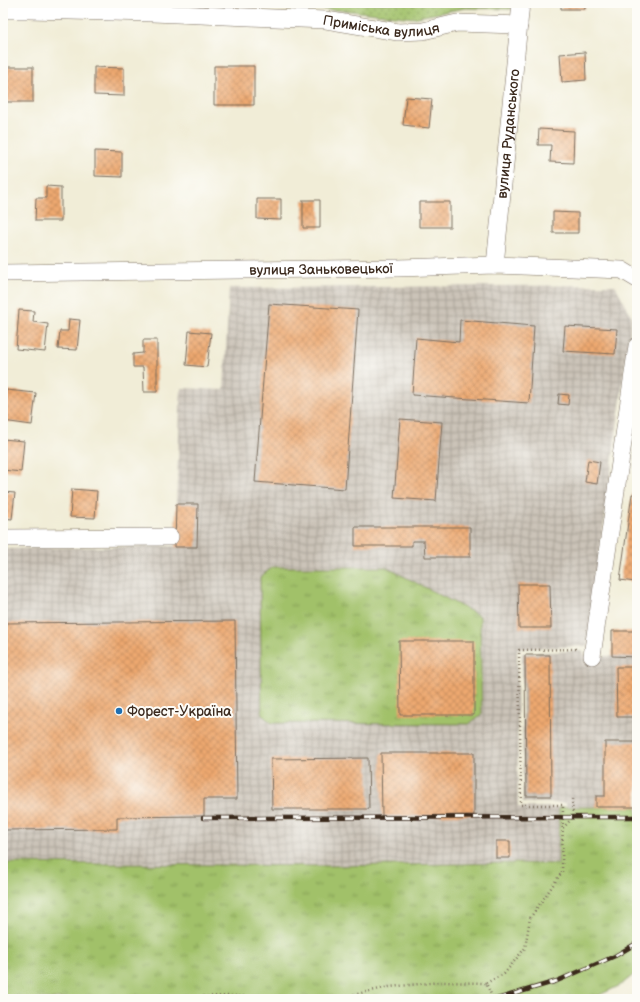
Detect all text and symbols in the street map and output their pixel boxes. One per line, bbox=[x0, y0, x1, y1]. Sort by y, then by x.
street label: Приміська вулиця bbox=[322, 12, 441, 42]
street label: вулиця Руданського bbox=[494, 68, 523, 199]
street label: вулиця Заньковецької bbox=[249, 260, 393, 279]
place label: Форест-Україна bbox=[127, 703, 232, 720]
marker: Форест-Україна bbox=[114, 706, 124, 716]

